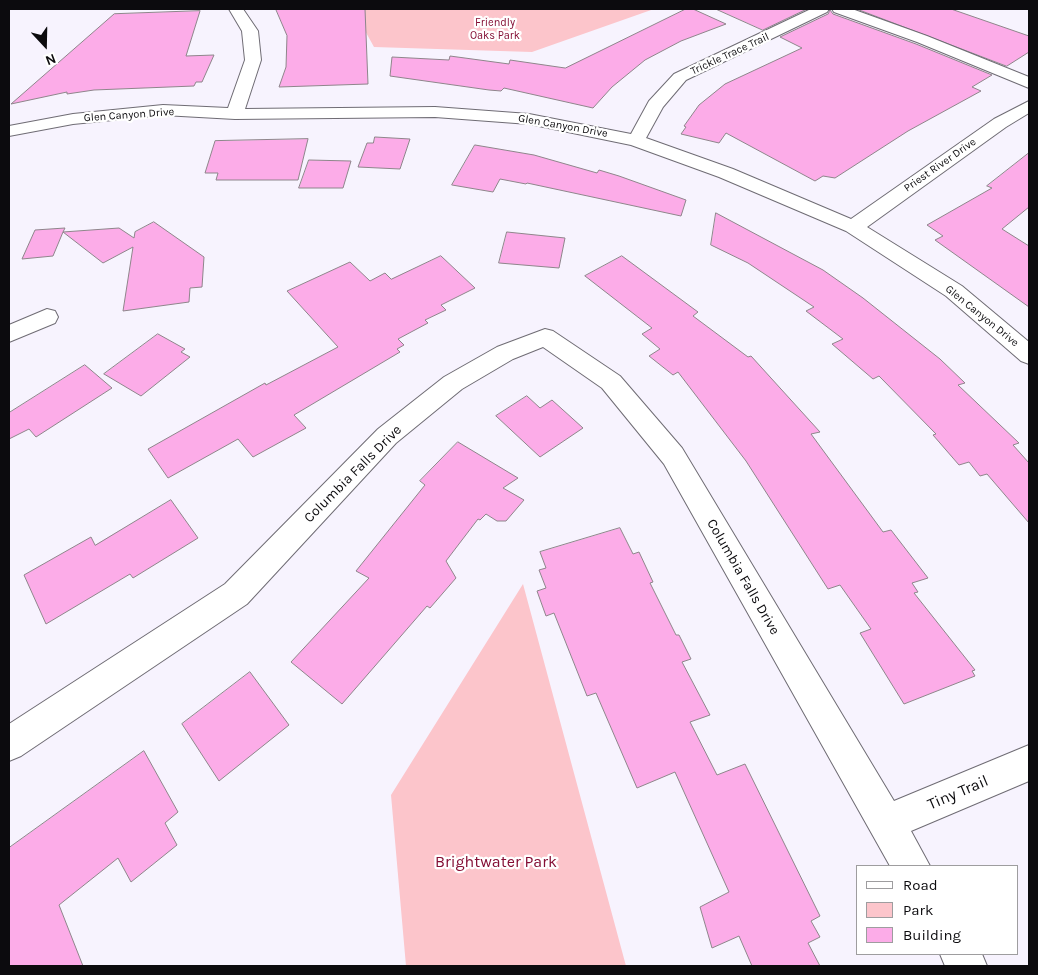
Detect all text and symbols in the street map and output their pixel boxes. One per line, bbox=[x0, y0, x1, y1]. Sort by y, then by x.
park label: Friendly Oaks Park bbox=[470, 16, 520, 42]
north arrow bbox=[20, 20, 70, 70]
street label: Trickle Trace Trail bbox=[689, 30, 771, 78]
text: N bbox=[43, 50, 58, 69]
street label: Glen Canyon Drive bbox=[83, 105, 175, 125]
street label: Glen Canyon Drive bbox=[517, 112, 609, 140]
street label: Priest River Drive bbox=[901, 135, 979, 195]
street label: Glen Canyon Drive bbox=[943, 282, 1021, 350]
street label: Columbia Falls Drive bbox=[301, 422, 405, 526]
street label: Columbia Falls Drive bbox=[703, 516, 783, 638]
street label: Tiny Trail bbox=[925, 772, 991, 814]
park label: Brightwater Park bbox=[435, 852, 557, 872]
legend bbox=[856, 865, 1018, 955]
text: Road bbox=[903, 876, 938, 894]
text: Park bbox=[903, 901, 933, 919]
text: Building bbox=[903, 926, 961, 944]

